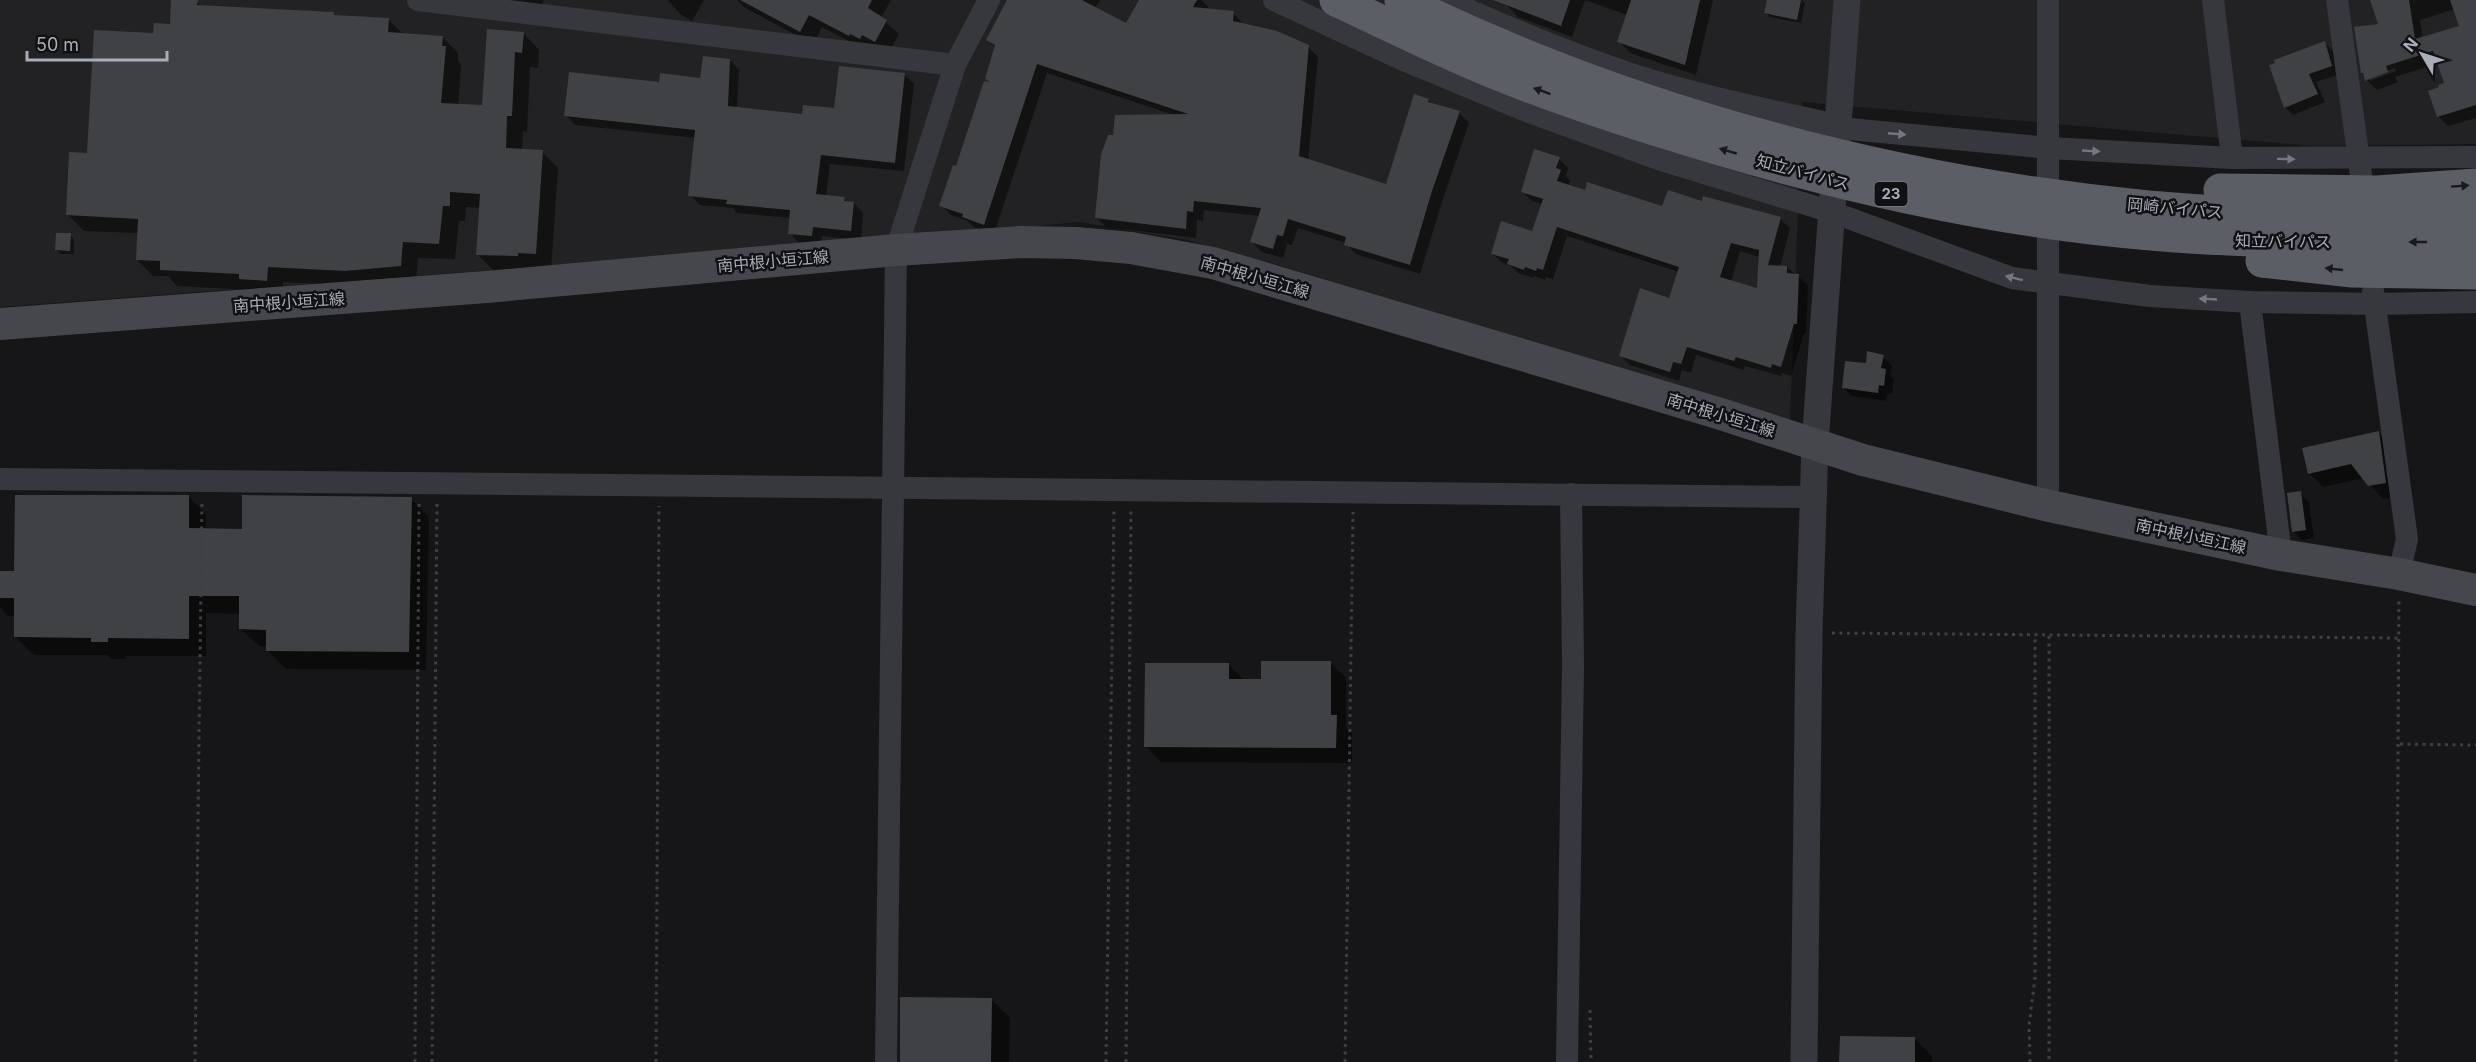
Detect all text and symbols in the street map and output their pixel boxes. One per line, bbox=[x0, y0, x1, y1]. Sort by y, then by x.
scale bar bbox=[27, 24, 166, 62]
north arrow bbox=[2392, 24, 2452, 84]
text: 50 m bbox=[36, 34, 79, 55]
text: N bbox=[2399, 34, 2422, 56]
one-way arrow bbox=[1533, 85, 1551, 95]
one-way arrow bbox=[1888, 129, 1907, 139]
one-way arrow bbox=[1718, 146, 1736, 155]
one-way arrow bbox=[2082, 146, 2101, 155]
street label: 知立バイパス bbox=[1754, 150, 1852, 194]
one-way arrow bbox=[2277, 154, 2296, 164]
one-way arrow bbox=[2450, 181, 2469, 191]
road number: 23 bbox=[1874, 182, 1908, 206]
street label: 岡崎バイパス bbox=[2126, 194, 2224, 222]
street label: 知立バイパス bbox=[2235, 230, 2331, 252]
one-way arrow bbox=[2408, 237, 2427, 247]
street label: 南中根小垣江線 bbox=[716, 246, 830, 276]
street label: 南中根小垣江線 bbox=[1198, 252, 1312, 302]
one-way arrow bbox=[2324, 264, 2343, 274]
one-way arrow bbox=[2005, 272, 2023, 282]
street label: 南中根小垣江線 bbox=[232, 288, 346, 316]
one-way arrow bbox=[2198, 295, 2217, 304]
street label: 南中根小垣江線 bbox=[1665, 389, 1777, 441]
street label: 南中根小垣江線 bbox=[2134, 515, 2248, 557]

